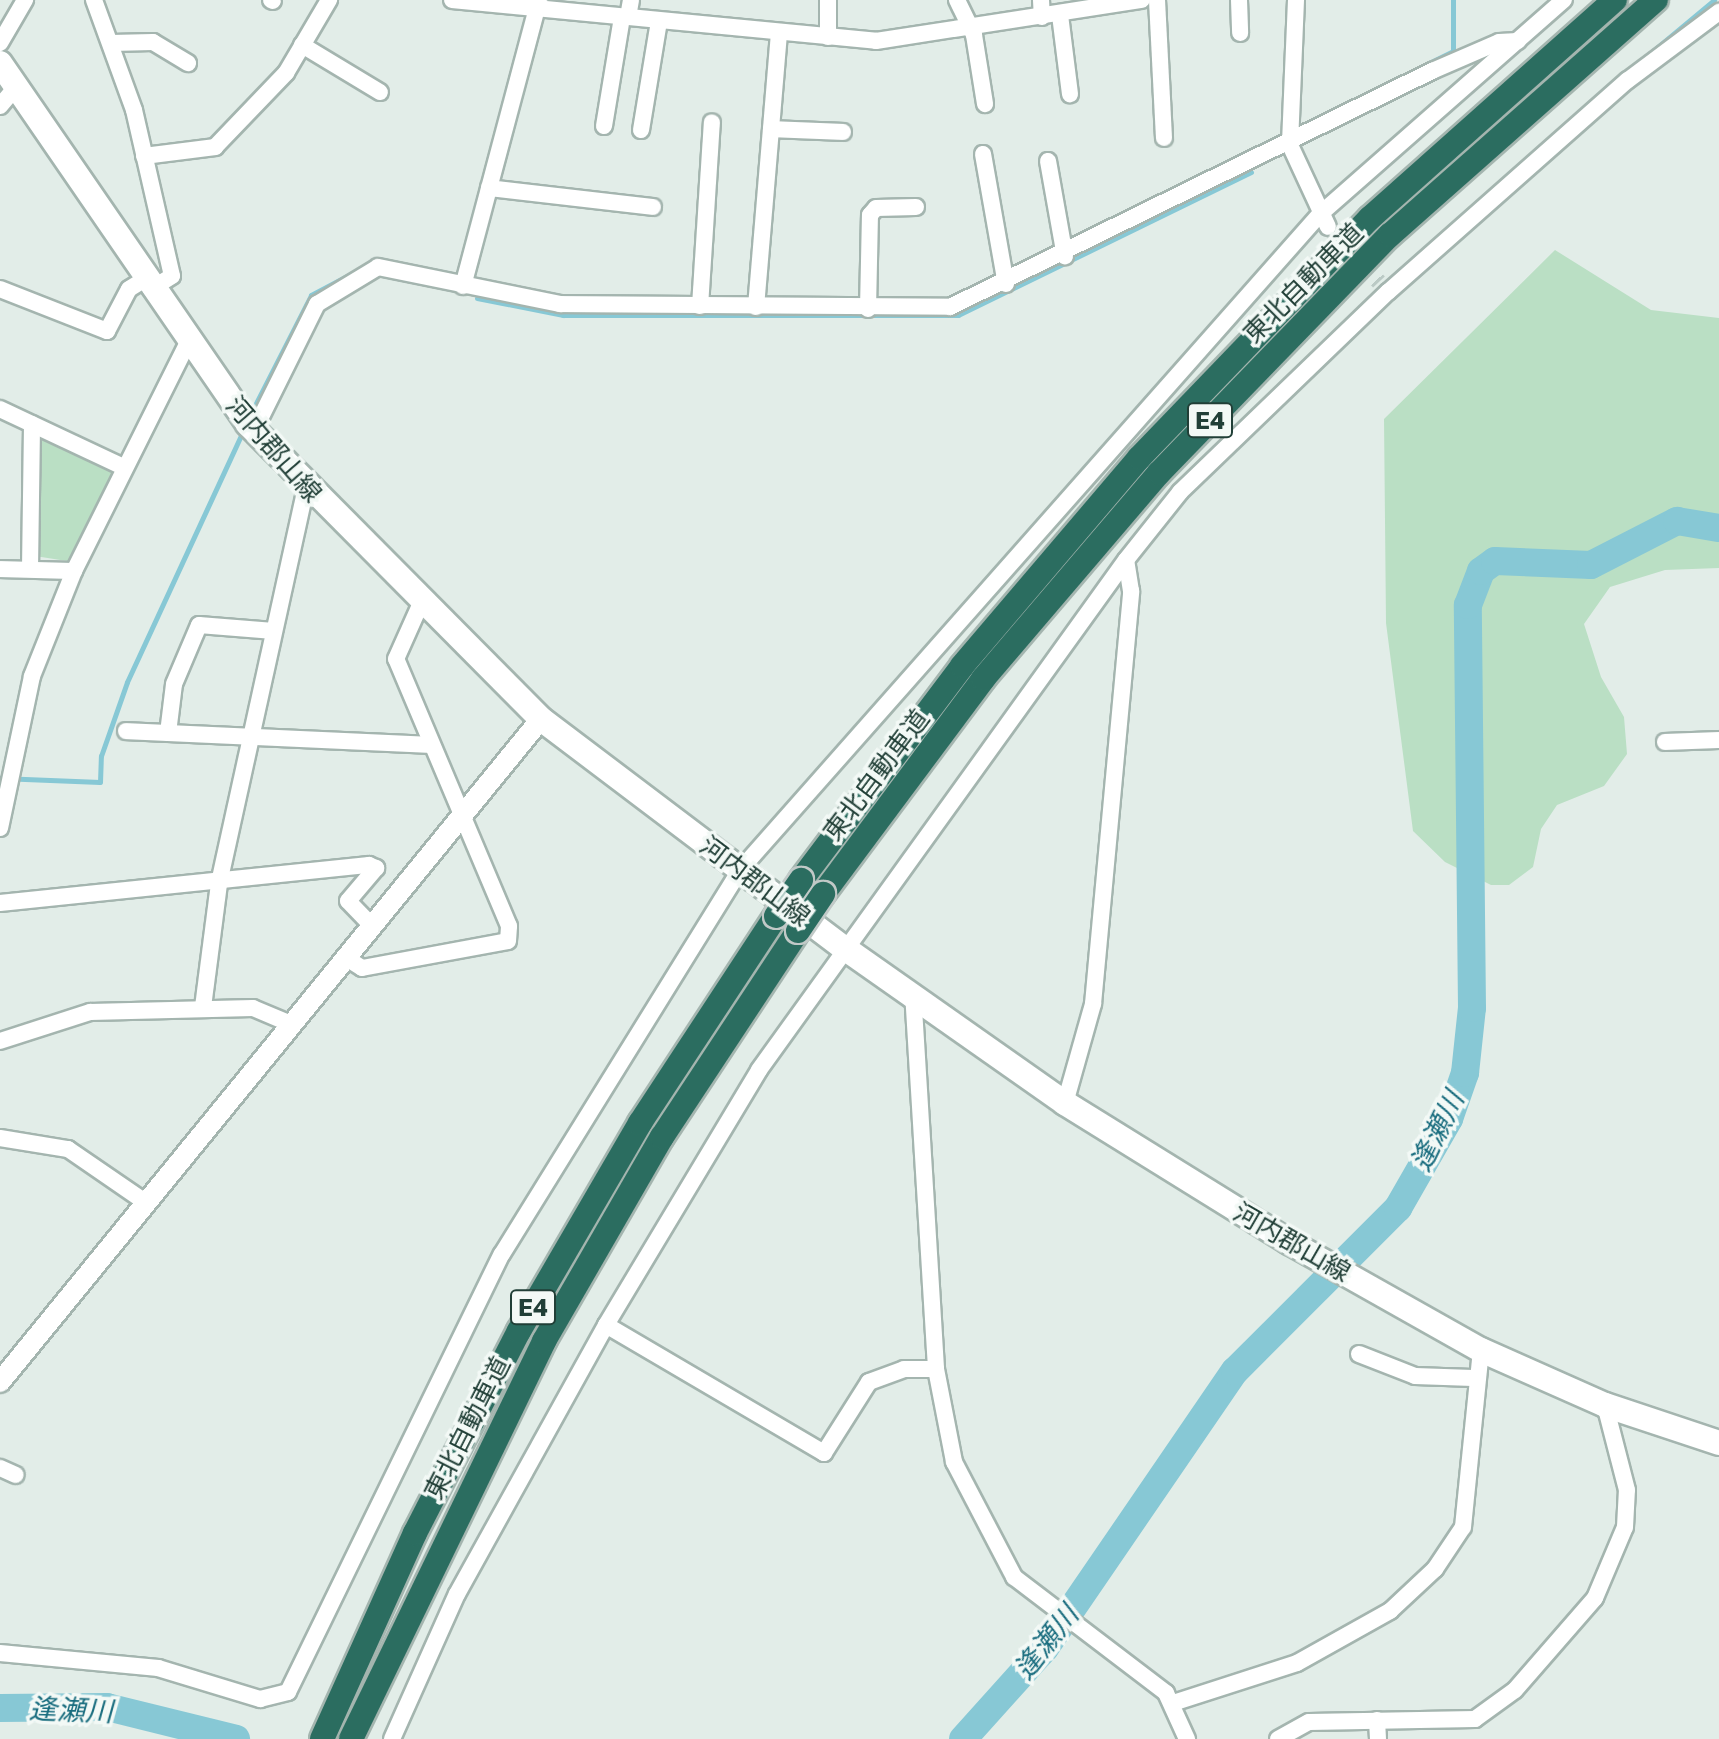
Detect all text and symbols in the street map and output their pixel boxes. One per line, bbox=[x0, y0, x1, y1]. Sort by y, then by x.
street label: 東北自動車道 bbox=[1237, 217, 1369, 349]
street label: 河内郡山線 bbox=[220, 390, 328, 508]
road number: E4 bbox=[1186, 400, 1234, 440]
street label: 東北自動車道 bbox=[817, 703, 935, 847]
street label: 河内郡山線 bbox=[694, 829, 816, 933]
water label: 逢瀬川 bbox=[1403, 1086, 1471, 1176]
street label: 河内郡山線 bbox=[1228, 1196, 1356, 1288]
road number: E4 bbox=[509, 1287, 557, 1327]
street label: 東北自動車道 bbox=[418, 1351, 516, 1505]
water label: 逢瀬川 bbox=[1007, 1599, 1085, 1685]
water label: 逢瀬川 bbox=[28, 1692, 114, 1728]

